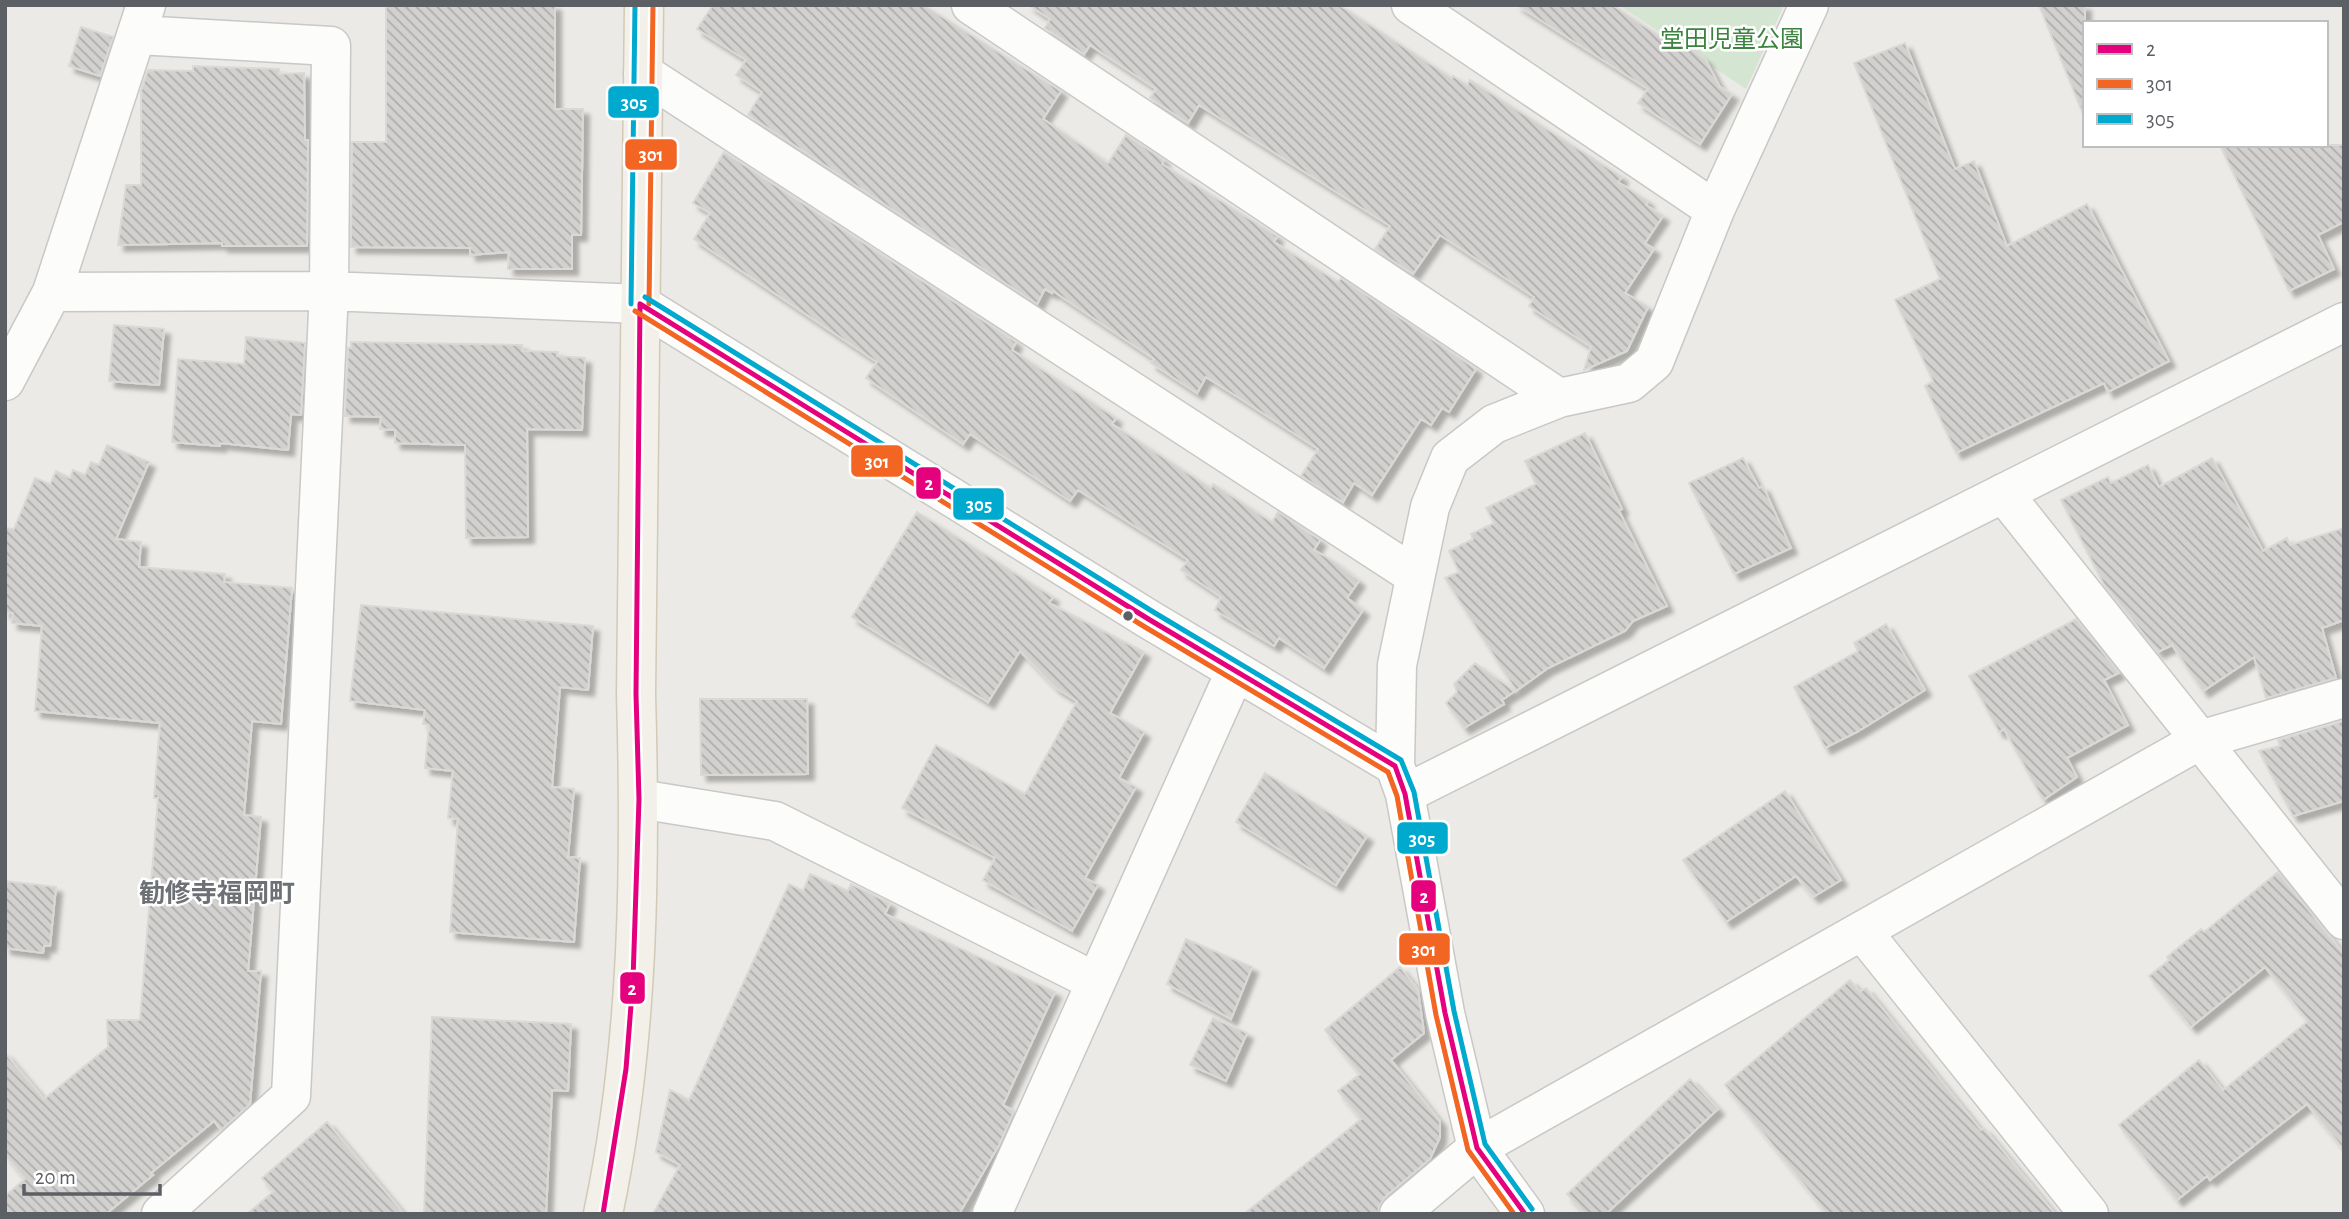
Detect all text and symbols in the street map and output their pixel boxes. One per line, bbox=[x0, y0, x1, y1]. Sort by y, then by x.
legend bbox=[2083, 21, 2328, 147]
park label: 堂田児童公園 bbox=[1660, 27, 1804, 52]
text: 2 bbox=[2146, 39, 2156, 60]
text: 301 bbox=[2146, 74, 2173, 95]
line badge: 305 bbox=[607, 85, 660, 119]
text: 305 bbox=[621, 94, 647, 113]
text: 305 bbox=[2146, 109, 2175, 130]
line badge: 301 bbox=[624, 138, 678, 171]
text: 301 bbox=[639, 146, 663, 165]
line badge: 301 bbox=[850, 444, 904, 478]
text: 301 bbox=[865, 453, 889, 472]
line badge: 2 bbox=[915, 466, 942, 500]
text: 2 bbox=[925, 475, 934, 494]
line badge: 305 bbox=[952, 487, 1005, 521]
text: 305 bbox=[966, 496, 992, 515]
unlabelled marker bbox=[1121, 609, 1135, 623]
line badge: 305 bbox=[1396, 821, 1449, 855]
text: 305 bbox=[1409, 830, 1435, 849]
district label: 勧修寺福岡町 bbox=[139, 879, 295, 907]
line badge: 2 bbox=[1410, 879, 1437, 913]
text: 2 bbox=[1420, 888, 1429, 907]
line badge: 301 bbox=[1398, 932, 1451, 966]
text: 301 bbox=[1412, 941, 1436, 960]
line badge: 2 bbox=[619, 971, 646, 1005]
text: 2 bbox=[628, 980, 637, 999]
scale bar bbox=[24, 1152, 161, 1196]
text: 20 m bbox=[35, 1167, 76, 1188]

